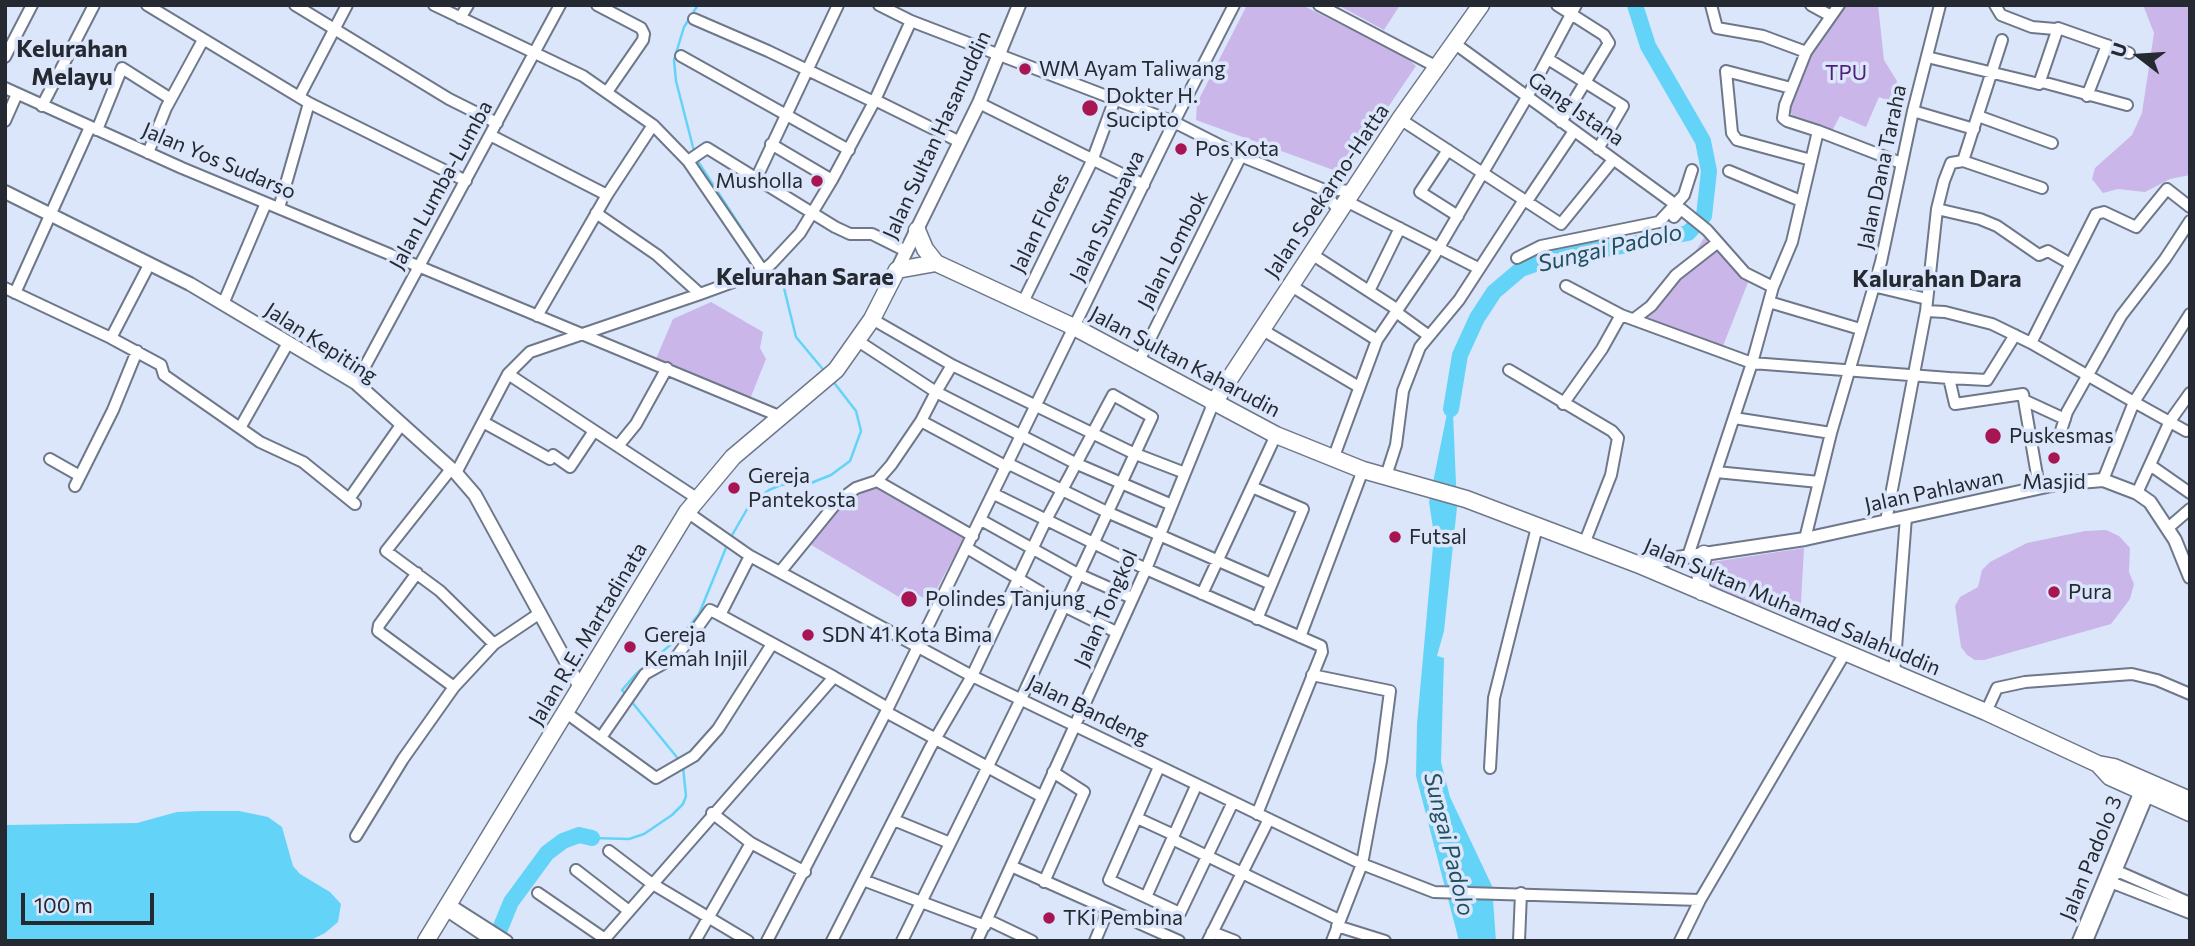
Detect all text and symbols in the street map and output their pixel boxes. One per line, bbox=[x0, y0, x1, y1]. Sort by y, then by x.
north arrow bbox=[2104, 21, 2174, 91]
street label: Jalan Sultan Hasanuddin bbox=[878, 27, 996, 243]
district label: Kelurahan Melayu bbox=[16, 35, 128, 91]
text: U bbox=[2105, 40, 2131, 60]
place label: WM Ayam Taliwang bbox=[1039, 56, 1226, 82]
park label: TPU bbox=[1825, 60, 1867, 86]
marker: WM Ayam Taliwang bbox=[1017, 61, 1033, 77]
street label: Gang Istana bbox=[1523, 67, 1629, 151]
street label: Jalan Dana Taraha bbox=[1852, 82, 1912, 252]
place label: Dokter H. Sucipto bbox=[1106, 83, 1198, 133]
street label: Jalan Lumba-Lumba bbox=[384, 96, 498, 274]
marker: Dokter H. Sucipto bbox=[1080, 98, 1100, 118]
street label: Jalan Soekarno-Hatta bbox=[1259, 99, 1395, 283]
street label: Jalan Yos Sudarso bbox=[138, 117, 300, 205]
place label: Pos Kota bbox=[1195, 136, 1279, 162]
marker: Pos Kota bbox=[1173, 141, 1189, 157]
street label: Jalan Sumbawa bbox=[1064, 146, 1150, 286]
place label: Musholla bbox=[715, 168, 803, 194]
street label: Jalan Flores bbox=[1005, 169, 1075, 277]
marker: Musholla bbox=[809, 173, 825, 189]
street label: Jalan Lombok bbox=[1133, 187, 1213, 313]
water label: Sungai Padolo bbox=[1535, 218, 1685, 278]
district label: Kelurahan Sarae bbox=[716, 263, 894, 291]
district label: Kalurahan Dara bbox=[1852, 265, 2022, 293]
street label: Jalan Kepiting bbox=[260, 297, 382, 389]
street label: Jalan Sultan Kaharudin bbox=[1085, 301, 1285, 423]
place label: Puskesmas bbox=[2009, 423, 2114, 449]
marker: Puskesmas bbox=[1983, 426, 2003, 446]
marker: Masjid bbox=[2046, 450, 2062, 466]
place label: Gereja Pantekosta bbox=[748, 463, 856, 513]
street label: Jalan Pahlawan bbox=[1862, 464, 2006, 518]
place label: Masjid bbox=[2022, 469, 2086, 495]
marker: Gereja Pantekosta bbox=[726, 480, 742, 496]
place label: Futsal bbox=[1409, 524, 1467, 550]
marker: Futsal bbox=[1387, 529, 1403, 545]
street label: Jalan Sultan Muhamad Salahuddin bbox=[1640, 533, 1944, 681]
street label: Jalan R.E. Martadinata bbox=[523, 538, 653, 730]
street label: Jalan Tongkol bbox=[1069, 545, 1143, 671]
place label: Pura bbox=[2068, 579, 2112, 605]
marker: Pura bbox=[2046, 584, 2062, 600]
place label: Polindes Tanjung bbox=[925, 586, 1085, 612]
marker: Polindes Tanjung bbox=[899, 589, 919, 609]
place label: Gereja Kemah Injil bbox=[644, 622, 748, 672]
place label: SDN 41 Kota Bima bbox=[822, 622, 992, 648]
marker: SDN 41 Kota Bima bbox=[800, 627, 816, 643]
marker: Gereja Kemah Injil bbox=[622, 639, 638, 655]
street label: Jalan Bandeng bbox=[1023, 670, 1153, 750]
water label: Sungai Padolo bbox=[1418, 769, 1480, 919]
street label: Jalan Padolo 3 bbox=[2055, 792, 2127, 924]
scale bar bbox=[24, 880, 158, 924]
text: 100 m bbox=[34, 892, 93, 917]
place label: TKi Pembina bbox=[1063, 905, 1183, 931]
marker: TKi Pembina bbox=[1041, 910, 1057, 926]

